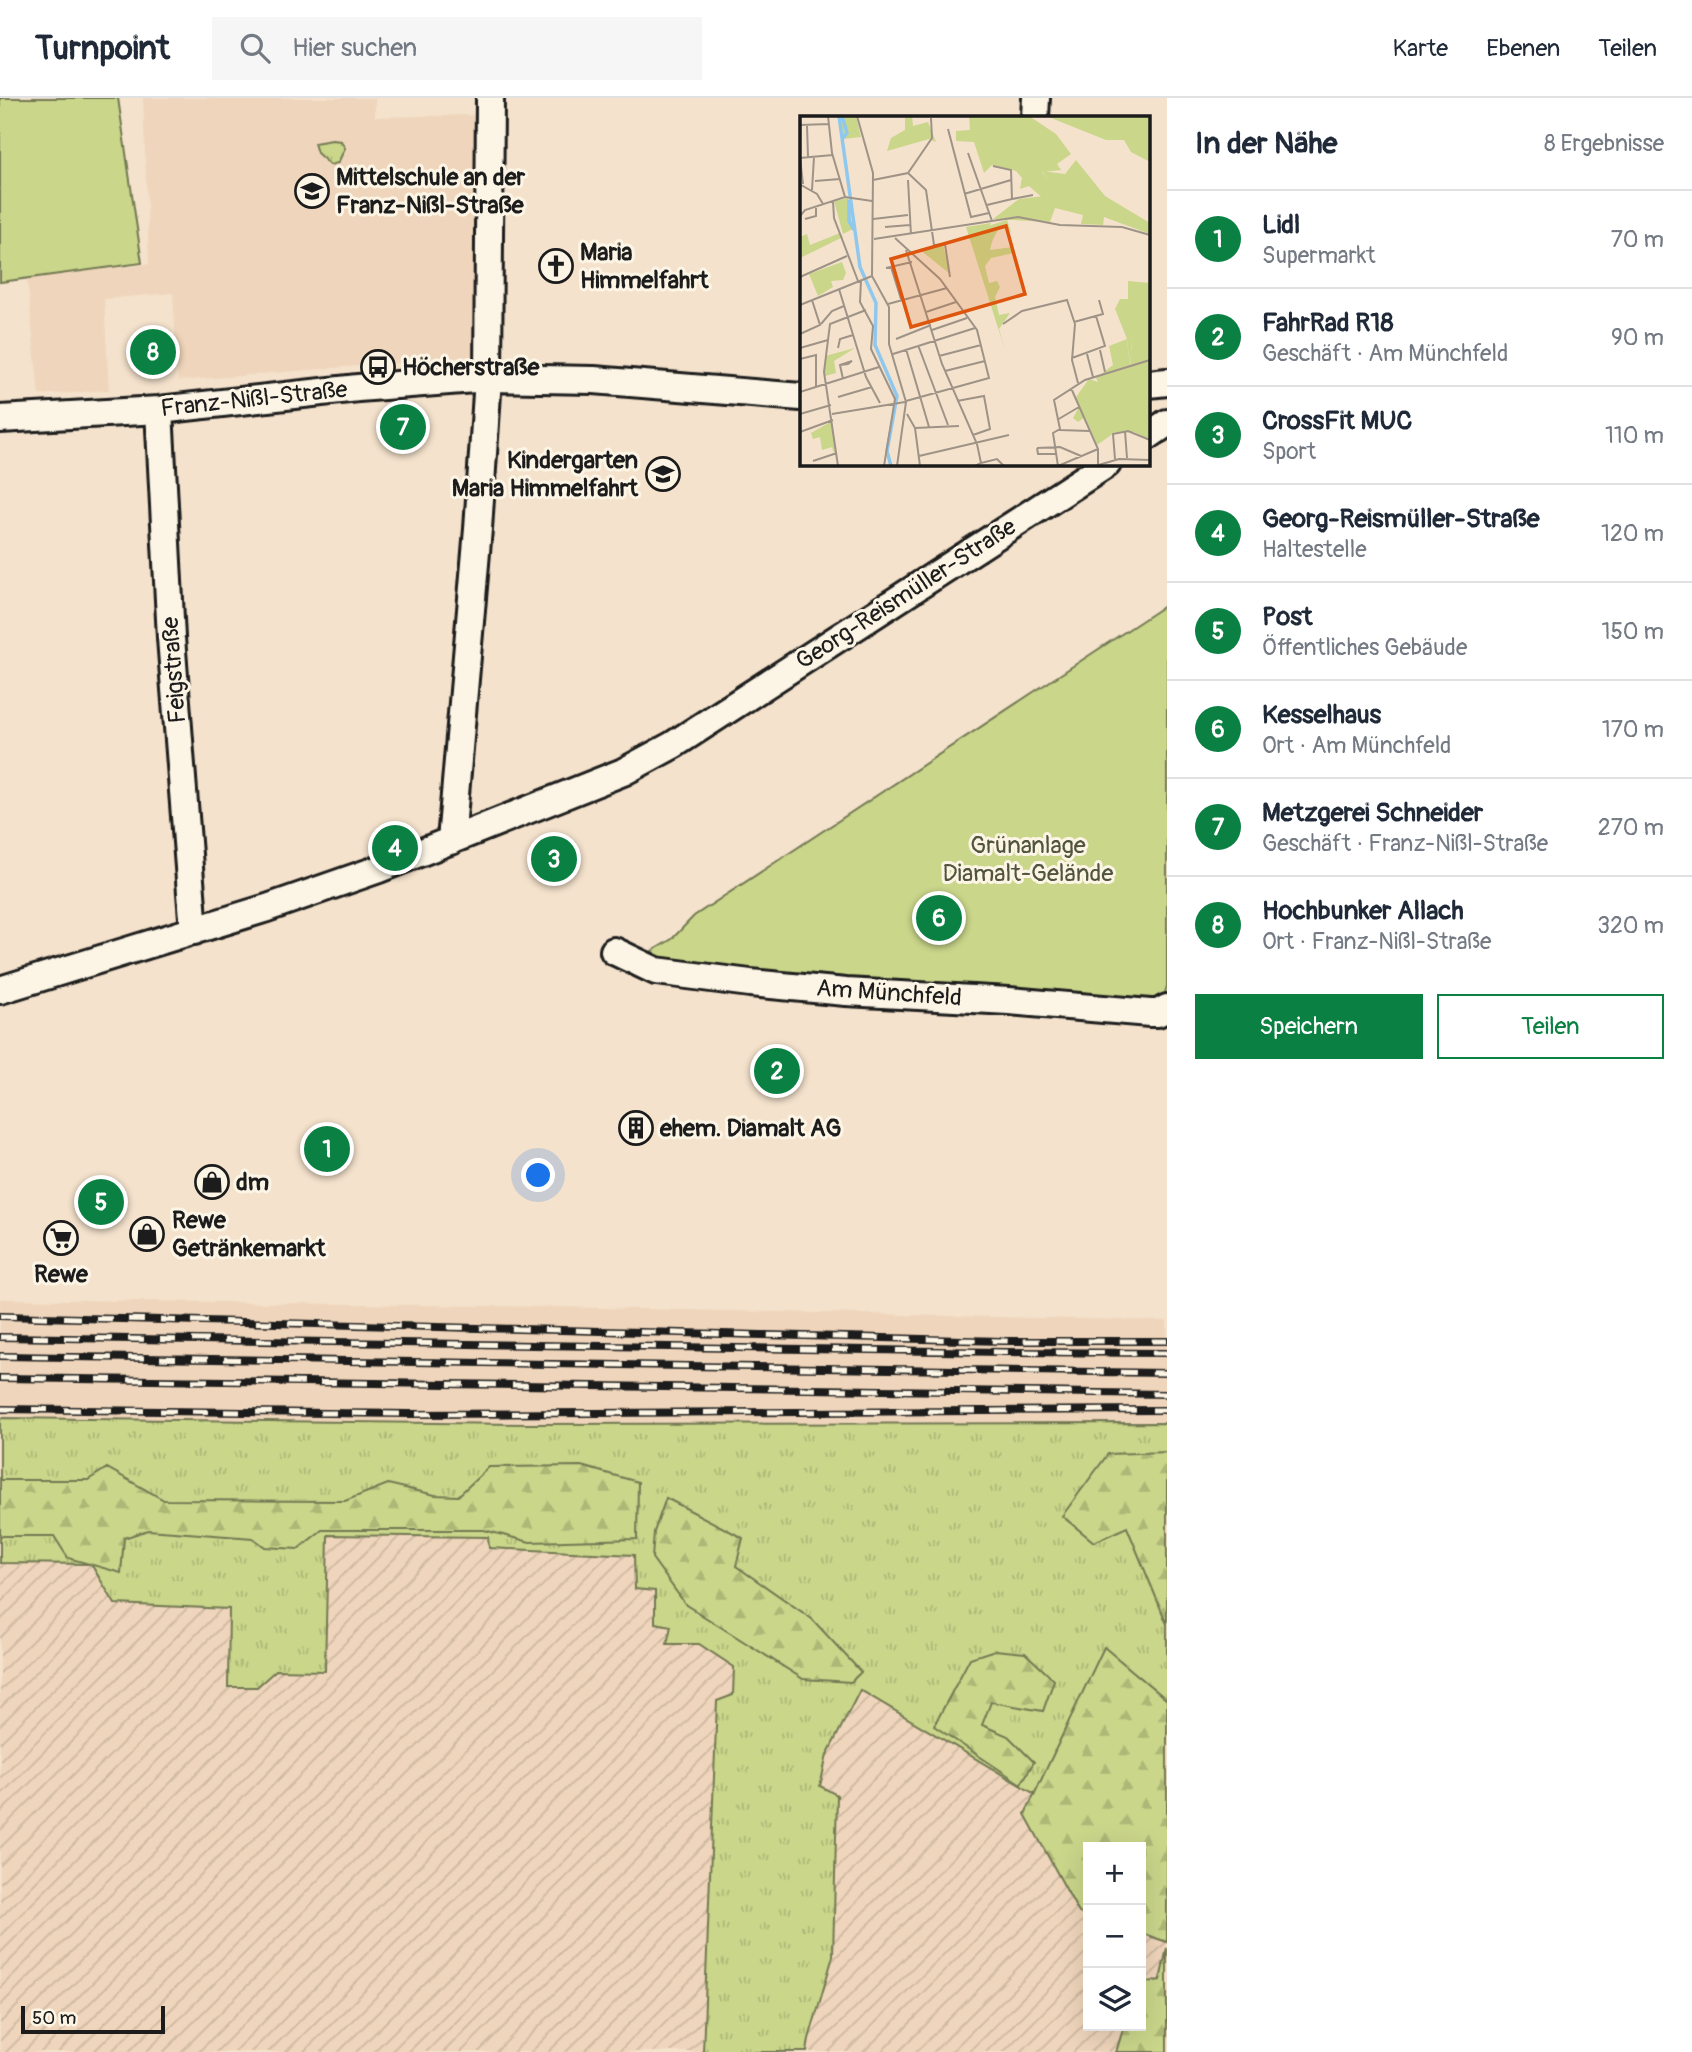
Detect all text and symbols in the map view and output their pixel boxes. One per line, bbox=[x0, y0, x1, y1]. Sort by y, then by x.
search box bbox=[212, 17, 702, 80]
text: Turnpoint bbox=[35, 28, 170, 69]
icon: search bbox=[236, 29, 274, 67]
text: Hier suchen bbox=[292, 32, 417, 64]
text: Karte bbox=[1393, 34, 1448, 63]
text: Ebenen bbox=[1486, 34, 1560, 63]
text: Teilen bbox=[1598, 34, 1657, 63]
inset map bbox=[800, 116, 1150, 466]
text: In der Nähe bbox=[1195, 125, 1337, 162]
text: 8 Ergebnisse bbox=[1544, 129, 1664, 158]
place label: Mittelschule an der Franz-Nißl-Straße bbox=[336, 163, 526, 220]
school or university icon: Mittelschule an der Franz-Nißl-Straße bbox=[293, 172, 331, 210]
text: Lidl bbox=[1262, 209, 1300, 241]
text: 1 bbox=[1214, 225, 1223, 254]
text: 70 m bbox=[1611, 225, 1664, 254]
place label: Maria Himmelfahrt bbox=[580, 238, 710, 295]
text: Supermarkt bbox=[1262, 241, 1376, 270]
church icon: Maria Himmelfahrt bbox=[537, 247, 575, 285]
text: FahrRad R18 bbox=[1262, 307, 1394, 339]
text: 2 bbox=[1212, 323, 1224, 352]
text: 90 m bbox=[1611, 323, 1664, 352]
pin: 8 bbox=[130, 326, 176, 378]
text: Geschäft · Am Münchfeld bbox=[1262, 339, 1508, 368]
bus stop icon: Höcherstraße bbox=[359, 348, 397, 386]
place label: Höcherstraße bbox=[402, 353, 540, 382]
street label: Franz-Nißl-Straße bbox=[159, 375, 349, 423]
pin: 7 bbox=[380, 401, 426, 453]
text: CrossFit MUC bbox=[1262, 405, 1412, 437]
text: 3 bbox=[1212, 421, 1224, 450]
text: 110 m bbox=[1605, 421, 1664, 450]
text: Sport bbox=[1262, 437, 1316, 466]
place label: Kindergarten Maria Himmelfahrt bbox=[452, 446, 639, 503]
school or university icon: Kindergarten Maria Himmelfahrt bbox=[644, 455, 682, 493]
text: Georg-Reismüller-Straße bbox=[1262, 503, 1540, 535]
street label: Georg-Reismüller-Straße bbox=[791, 512, 1022, 676]
text: 4 bbox=[1211, 519, 1225, 548]
text: 120 m bbox=[1601, 519, 1664, 548]
text: Haltestelle bbox=[1262, 535, 1367, 564]
text: Post bbox=[1262, 601, 1312, 633]
street label: Feigstraße bbox=[156, 615, 192, 724]
text: 5 bbox=[1212, 617, 1224, 646]
text: 150 m bbox=[1601, 617, 1664, 646]
text: Öffentliches Gebäude bbox=[1262, 633, 1467, 662]
text: Kesselhaus bbox=[1262, 699, 1381, 731]
text: 6 bbox=[1211, 715, 1225, 744]
text: 170 m bbox=[1602, 715, 1664, 744]
text: Ort · Am Münchfeld bbox=[1262, 731, 1451, 760]
text: Metzgerei Schneider bbox=[1262, 797, 1483, 829]
text: 7 bbox=[1212, 813, 1224, 842]
text: 270 m bbox=[1598, 813, 1664, 842]
pin: 4 bbox=[372, 822, 418, 874]
text: Geschäft · Franz-Nißl-Straße bbox=[1262, 829, 1548, 858]
park label: Grünanlage Diamalt-Gelände bbox=[943, 831, 1114, 888]
pin: 3 bbox=[531, 833, 577, 885]
pin: 6 bbox=[916, 892, 962, 944]
text: Hochbunker Allach bbox=[1262, 895, 1464, 927]
text: 8 bbox=[1212, 911, 1224, 940]
text: 320 m bbox=[1597, 911, 1664, 940]
text: Ort · Franz-Nißl-Straße bbox=[1262, 927, 1491, 956]
street label: Am Münchfeld bbox=[815, 973, 963, 1013]
button: Speichern bbox=[1195, 994, 1423, 1059]
button: Teilen bbox=[1437, 994, 1664, 1059]
pin: 2 bbox=[754, 1045, 800, 1097]
building icon: ehem. Diamalt AG bbox=[617, 1109, 655, 1147]
place label: ehem. Diamalt AG bbox=[659, 1114, 842, 1143]
pin: 1 bbox=[304, 1123, 350, 1175]
your location bbox=[521, 1158, 555, 1192]
shop icon: dm bbox=[193, 1163, 231, 1201]
place label: dm bbox=[236, 1168, 269, 1197]
pin: 5 bbox=[78, 1176, 124, 1228]
place label: Rewe Getränkemarkt bbox=[172, 1206, 327, 1263]
shop icon: Rewe Getränkemarkt bbox=[128, 1215, 166, 1253]
supermarket icon: Rewe bbox=[42, 1219, 80, 1257]
place label: Rewe bbox=[34, 1260, 89, 1289]
map controls bbox=[1083, 1842, 1146, 2031]
button: + bbox=[1083, 1842, 1146, 1905]
button: − bbox=[1083, 1905, 1146, 1968]
button: layers bbox=[1083, 1968, 1146, 2031]
scale bar bbox=[21, 2003, 164, 2035]
text: 50 m bbox=[32, 2006, 76, 2030]

